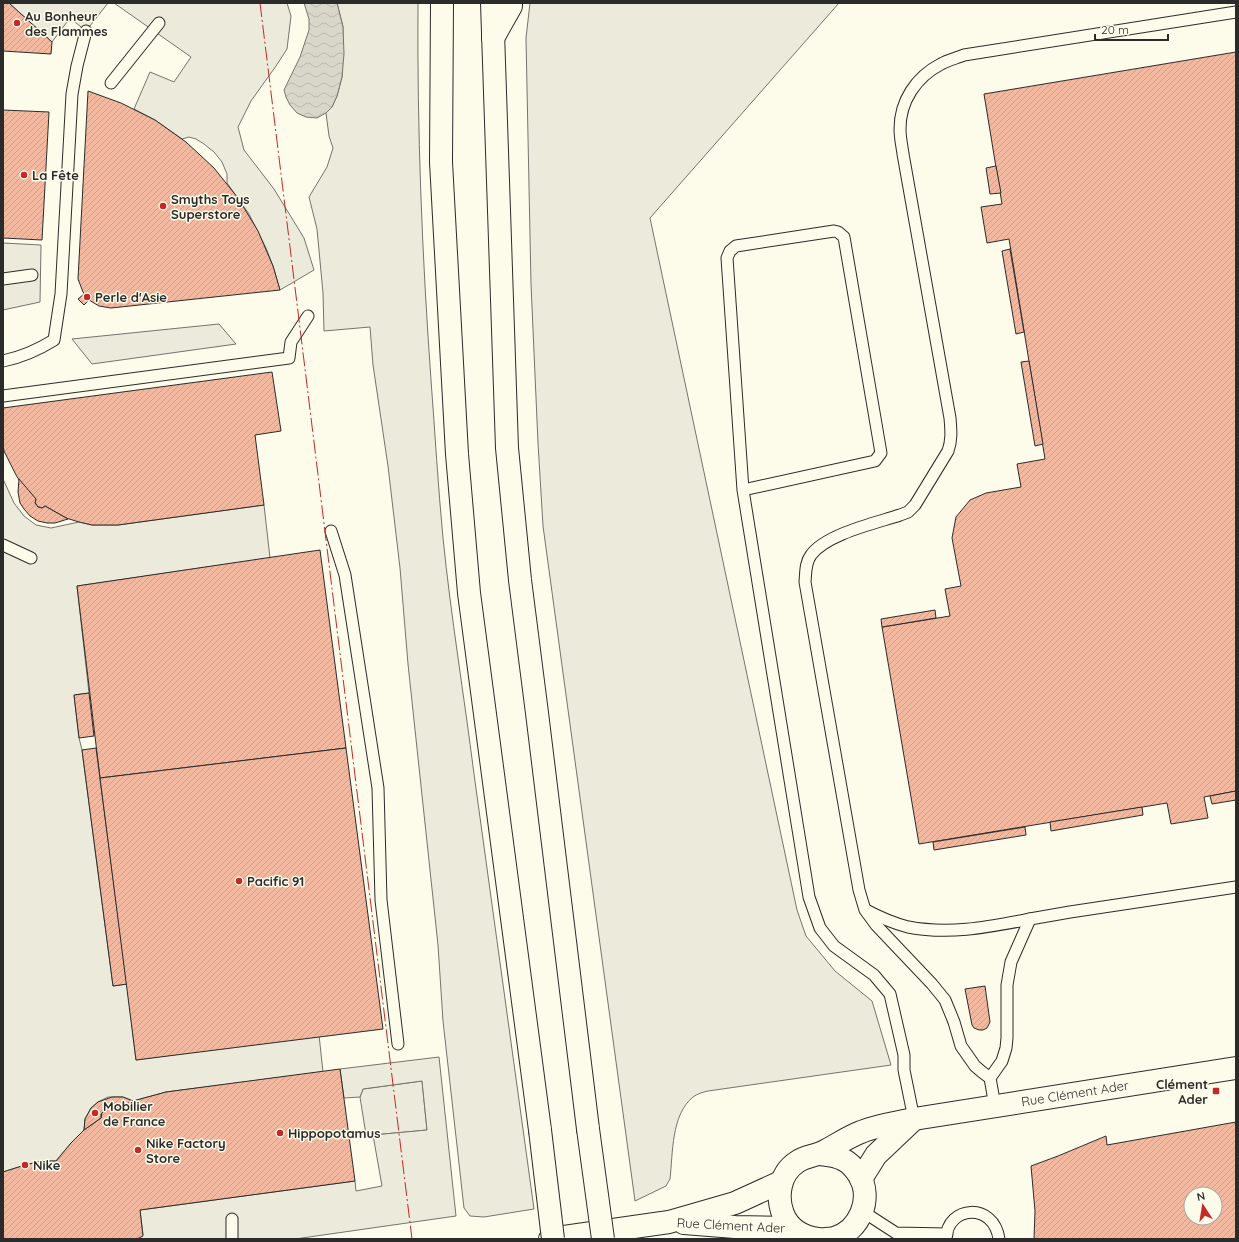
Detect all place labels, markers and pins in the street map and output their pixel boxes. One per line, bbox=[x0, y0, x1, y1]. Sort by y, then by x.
place label: Au Bonheur des Flammes bbox=[25, 8, 108, 39]
marker: Au Bonheur des Flammes bbox=[12, 18, 22, 28]
place label: La Fête bbox=[32, 167, 79, 183]
marker: La Fête bbox=[19, 170, 29, 180]
place label: Smyths Toys Superstore bbox=[171, 191, 250, 222]
marker: Smyths Toys Superstore bbox=[158, 201, 168, 211]
place label: Perle d'Asie bbox=[95, 289, 167, 305]
marker: Perle d'Asie bbox=[82, 292, 92, 302]
place label: Pacific 91 bbox=[247, 873, 304, 889]
marker: Pacific 91 bbox=[234, 876, 244, 886]
place label: Clément Ader bbox=[1156, 1076, 1208, 1107]
marker: Clément Ader bbox=[1211, 1086, 1221, 1096]
place label: Mobilier de France bbox=[103, 1098, 166, 1129]
marker: Mobilier de France bbox=[90, 1108, 100, 1118]
place label: Hippopotamus bbox=[288, 1125, 381, 1141]
marker: Hippopotamus bbox=[275, 1128, 285, 1138]
place label: Nike Factory Store bbox=[146, 1135, 226, 1166]
marker: Nike Factory Store bbox=[133, 1145, 143, 1155]
place label: Nike bbox=[33, 1157, 61, 1173]
marker: Nike bbox=[20, 1160, 30, 1170]

